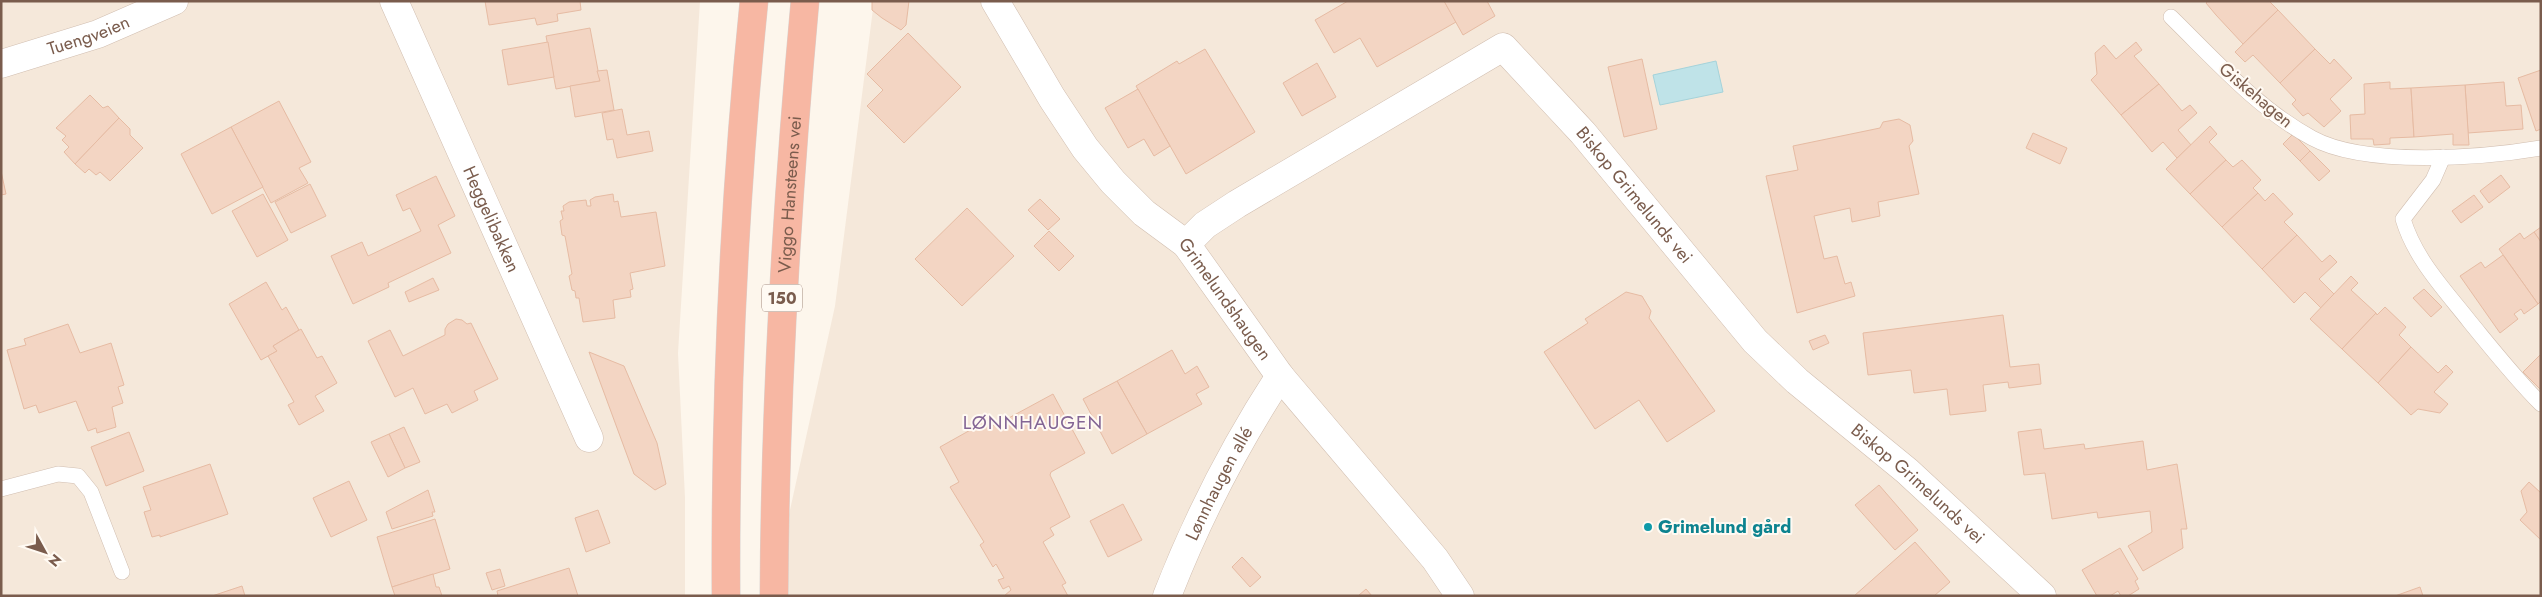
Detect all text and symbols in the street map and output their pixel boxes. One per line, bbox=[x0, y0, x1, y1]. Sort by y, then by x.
street label: Tuengveien bbox=[44, 9, 134, 62]
street label: Giskehagen bbox=[2213, 56, 2299, 134]
street label: Viggo Hansteens vei bbox=[772, 115, 808, 274]
street label: Biskop Grimelunds vei bbox=[1570, 121, 1699, 269]
street label: Heggelibakken bbox=[456, 162, 526, 277]
street label: Grimelundshaugen bbox=[1172, 232, 1278, 366]
road number: 150 bbox=[762, 284, 802, 312]
district label: LØNNHAUGEN bbox=[963, 409, 1103, 436]
street label: Biskop Grimelunds vei bbox=[1845, 417, 1991, 550]
street label: Lønnhaugen allé bbox=[1179, 422, 1259, 545]
place label: Grimelund gård bbox=[1658, 514, 1791, 540]
marker: Grimelund gård bbox=[1642, 521, 1654, 533]
north arrow bbox=[20, 527, 70, 577]
text: N bbox=[44, 550, 66, 571]

